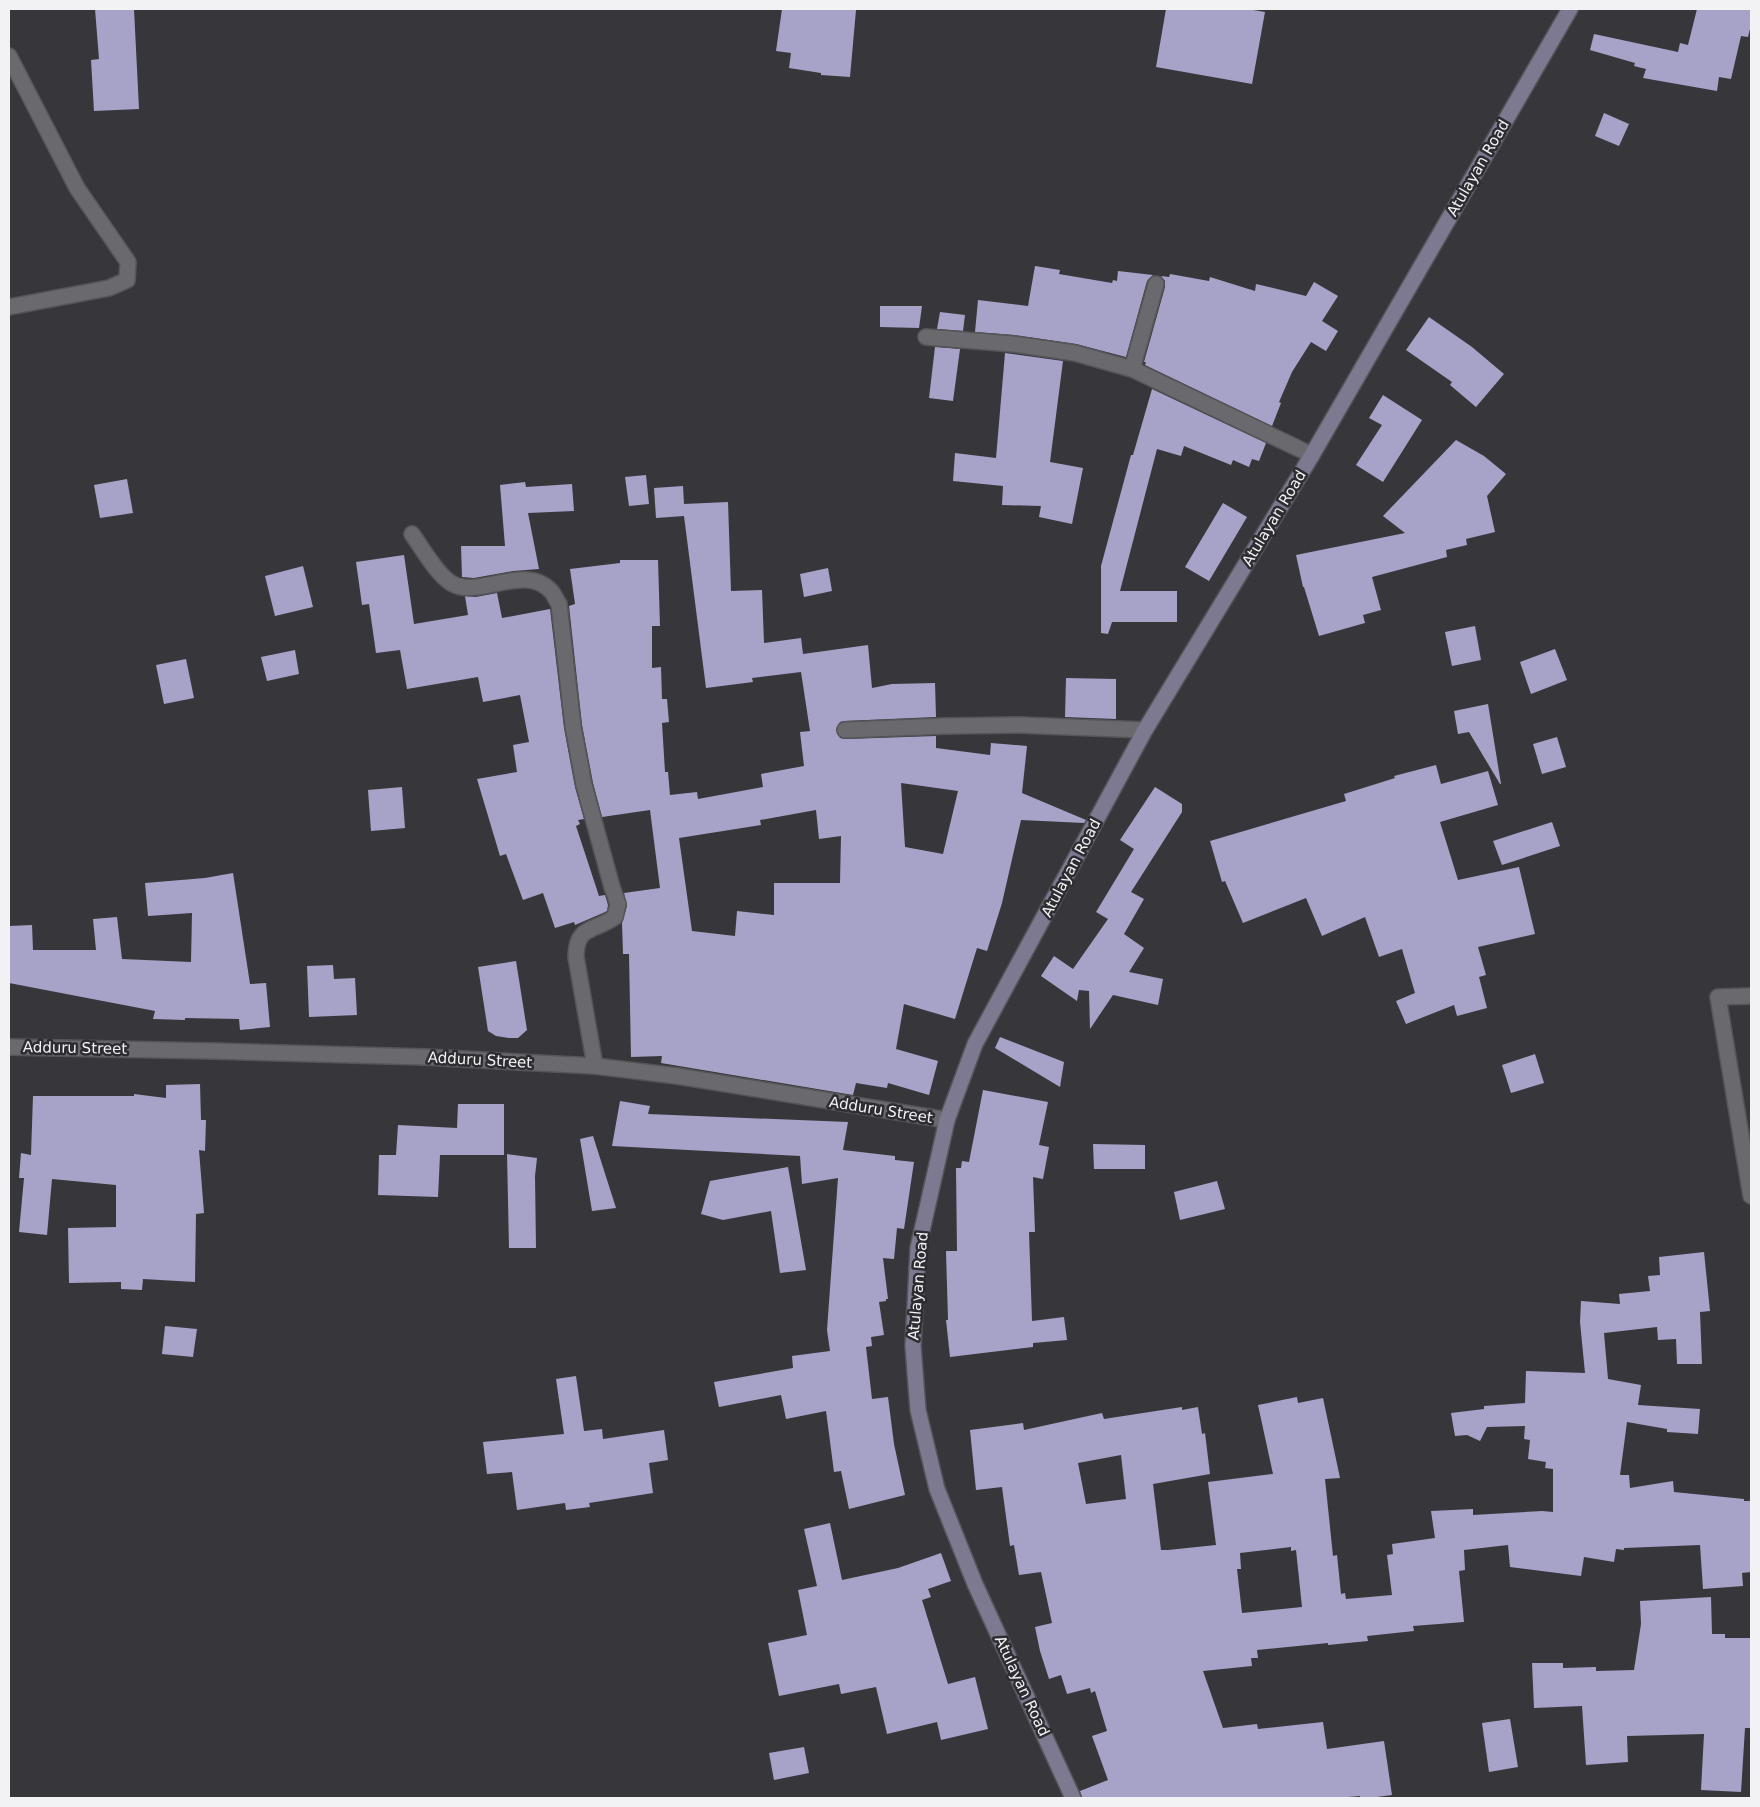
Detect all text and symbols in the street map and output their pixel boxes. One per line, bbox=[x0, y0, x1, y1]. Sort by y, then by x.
street label: Atulayan Road bbox=[1443, 116, 1513, 220]
street label: Atulayan Road bbox=[1238, 467, 1310, 569]
street label: Atulayan Road bbox=[1038, 816, 1104, 920]
street label: Adduru Street bbox=[23, 1038, 128, 1058]
street label: Adduru Street bbox=[427, 1048, 533, 1072]
street label: Adduru Street bbox=[828, 1093, 934, 1127]
street label: Atulayan Road bbox=[904, 1231, 932, 1341]
street label: Atulayan Road bbox=[991, 1633, 1053, 1739]

